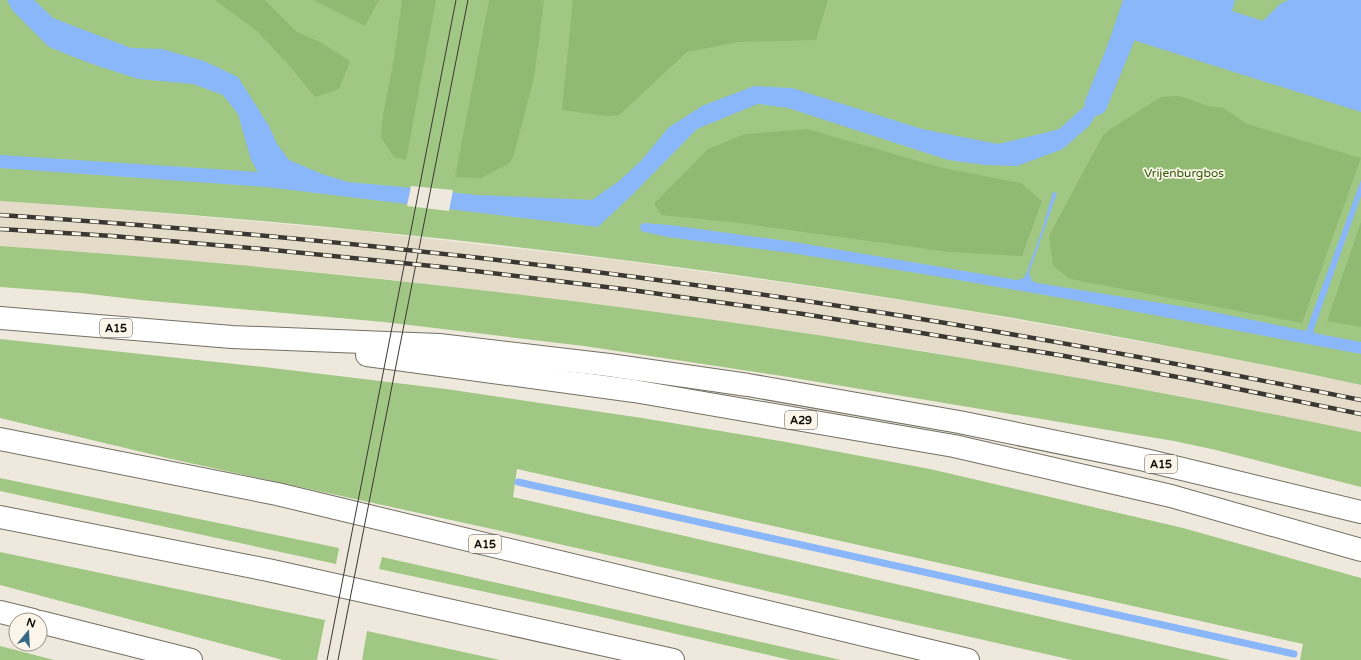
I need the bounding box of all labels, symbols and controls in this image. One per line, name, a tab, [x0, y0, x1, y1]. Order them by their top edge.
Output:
park label: Vrijenburgbos	[1144, 166, 1224, 180]
road number: A15	[100, 319, 132, 337]
road number: A29	[785, 411, 817, 429]
road number: A15	[1145, 455, 1177, 473]
road number: A15	[469, 535, 501, 553]
north arrow	[8, 612, 48, 652]
text: N	[25, 615, 37, 631]

